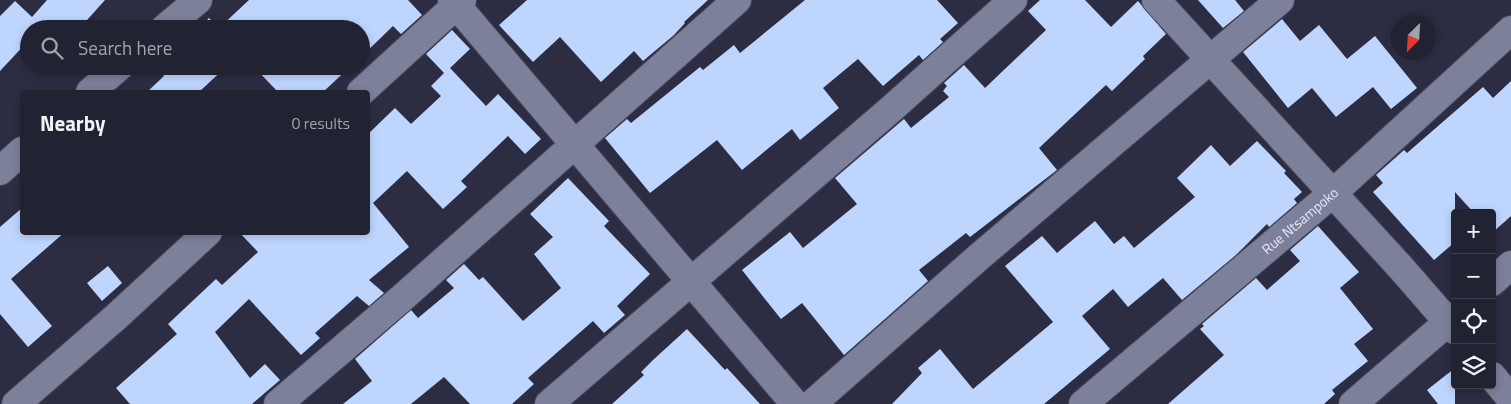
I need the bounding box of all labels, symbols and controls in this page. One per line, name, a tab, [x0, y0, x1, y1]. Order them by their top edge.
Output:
north arrow	[1391, 15, 1436, 60]
search box	[20, 20, 370, 75]
text: Search here	[78, 33, 172, 62]
icon: search	[38, 34, 66, 62]
text: Nearby	[40, 107, 105, 139]
text: 0 results	[291, 111, 350, 135]
street label: Rue Ntsampoko	[1257, 182, 1343, 259]
map controls	[1451, 209, 1496, 389]
button: +	[1451, 209, 1496, 254]
button: −	[1451, 254, 1496, 299]
button: locate	[1451, 299, 1496, 344]
button: layers	[1451, 344, 1496, 389]

